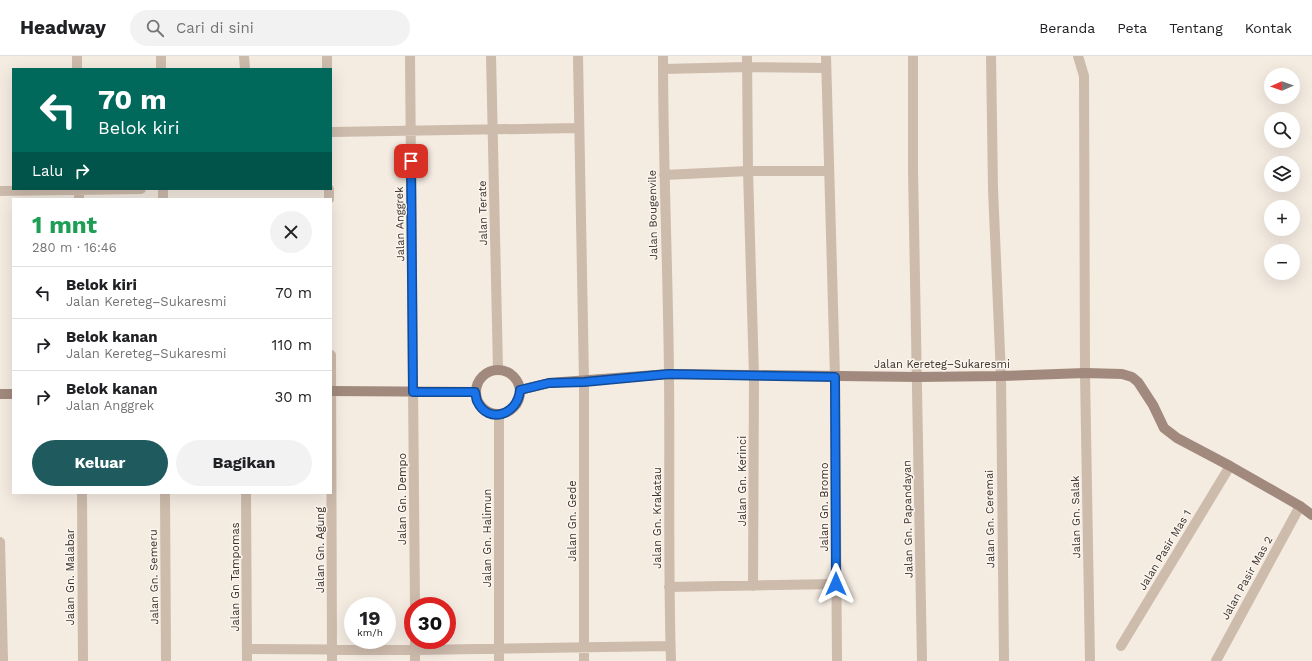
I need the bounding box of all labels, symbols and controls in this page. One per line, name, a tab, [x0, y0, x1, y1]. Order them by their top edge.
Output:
search box	[130, 10, 410, 46]
text: Headway	[20, 16, 106, 39]
icon: search	[144, 17, 166, 39]
text: Cari di sini	[176, 19, 254, 37]
text: Beranda	[1039, 20, 1095, 36]
text: Peta	[1117, 20, 1147, 36]
text: Tentang	[1169, 20, 1223, 36]
text: Kontak	[1245, 20, 1292, 36]
north arrow	[1264, 68, 1300, 104]
map controls	[1264, 68, 1300, 280]
text: 70 m	[98, 83, 167, 116]
icon: left	[32, 84, 84, 136]
button: search	[1264, 112, 1300, 148]
text: Belok kiri	[98, 117, 180, 138]
pin	[394, 144, 428, 178]
icon: arrive	[400, 150, 422, 172]
button: layers	[1264, 156, 1300, 192]
icon: right	[71, 160, 93, 182]
text: Lalu	[32, 162, 63, 180]
street label: Jalan Bougenvile	[646, 170, 660, 260]
street label: Jalan Terate	[476, 180, 490, 246]
street label: Jalan Anggrek	[393, 187, 407, 261]
button: +	[1264, 200, 1300, 236]
text: 1 mnt	[32, 211, 97, 239]
button: close	[270, 211, 312, 253]
text: 280 m · 16:46	[32, 240, 117, 255]
button: −	[1264, 244, 1300, 280]
text: Belok kiri	[66, 276, 137, 294]
icon: left	[32, 282, 54, 304]
text: 70 m	[275, 284, 312, 302]
text: Jalan Kereteg–Sukaresmi	[66, 294, 227, 309]
text: Belok kanan	[66, 328, 157, 346]
icon: right	[32, 334, 54, 356]
text: 110 m	[272, 336, 312, 354]
text: Jalan Kereteg–Sukaresmi	[66, 346, 227, 361]
street label: Jalan Kereteg–Sukaresmi	[874, 358, 1010, 371]
text: Belok kanan	[66, 380, 157, 398]
icon: right	[32, 386, 54, 408]
text: 30 m	[275, 388, 312, 406]
text: Jalan Anggrek	[66, 398, 154, 413]
street label: Jalan Gn. Kerinci	[736, 436, 749, 526]
button: Keluar	[32, 440, 168, 486]
button: Bagikan	[176, 440, 312, 486]
street label: Jalan Gn. Dempo	[396, 453, 409, 545]
street label: Jalan Gn. Papandayan	[900, 460, 916, 578]
street label: Jalan Gn. Bromo	[818, 462, 831, 552]
street label: Jalan Gn. Krakatau	[651, 467, 664, 569]
street label: Jalan Gn. Ceremai	[983, 470, 997, 568]
street label: Jalan Gn. Salak	[1069, 475, 1083, 559]
street label: Jalan Gn. Gede	[566, 480, 579, 562]
street label: Jalan Gn. Halimun	[481, 489, 494, 587]
street label: Jalan Gn. Agung	[314, 507, 327, 593]
street label: Jalan Pasir Mas 1	[1136, 508, 1194, 592]
street label: Jalan Gn Tampomas	[229, 522, 242, 631]
street label: Jalan Gn. Malabar	[64, 528, 77, 625]
street label: Jalan Gn. Semeru	[147, 529, 161, 625]
street label: Jalan Pasir Mas 2	[1219, 534, 1275, 622]
position arrow	[815, 563, 857, 605]
speed limit sign: 30	[404, 597, 456, 649]
text: 19	[360, 606, 380, 630]
text: km/h	[357, 627, 383, 638]

